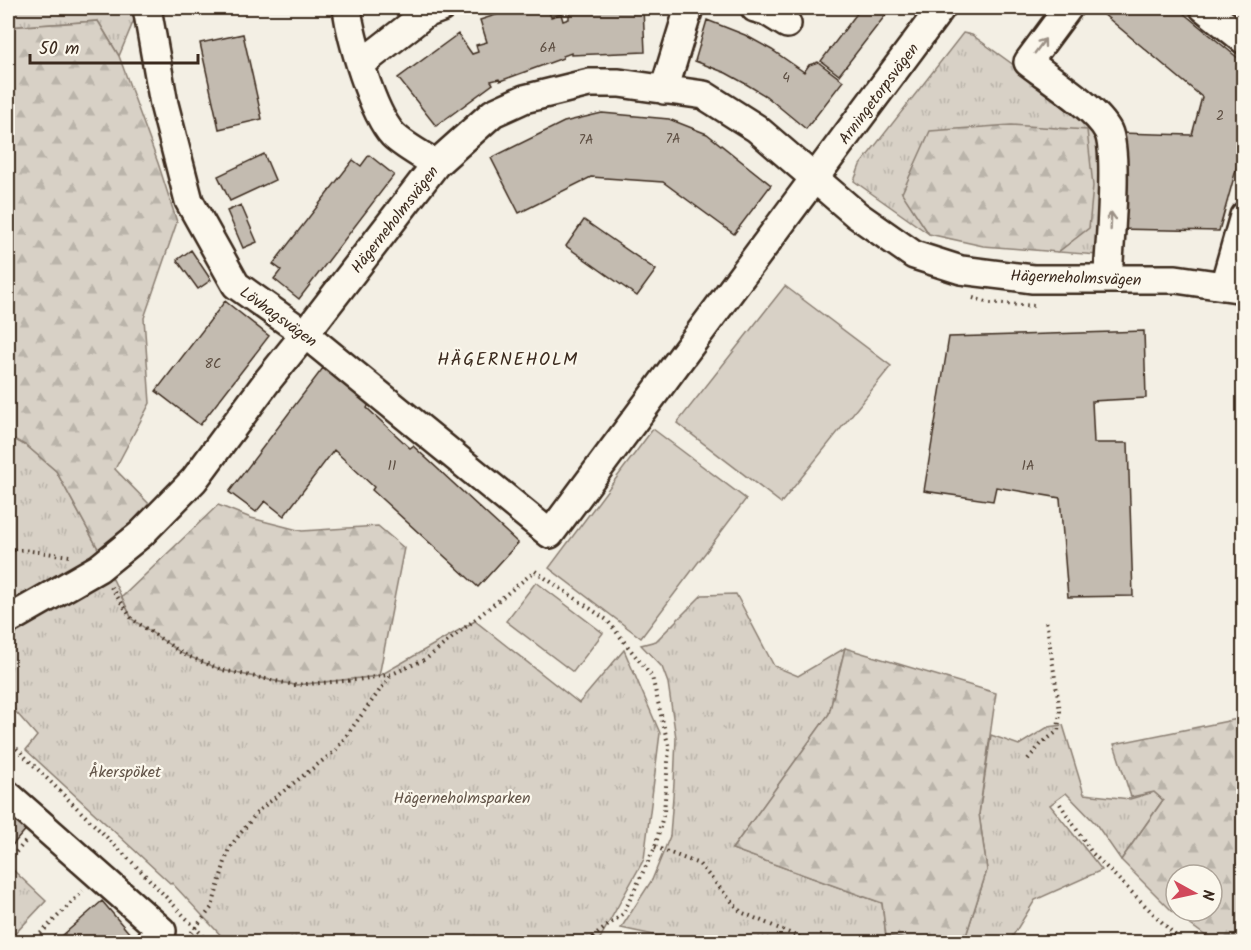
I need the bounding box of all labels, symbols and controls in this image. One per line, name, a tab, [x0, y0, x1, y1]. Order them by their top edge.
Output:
scale bar	[30, 27, 198, 65]
text: 50 m	[39, 35, 79, 64]
house number: 6A	[540, 37, 556, 59]
street label: Arningetorpsvägen	[833, 38, 926, 150]
one-way arrow	[1033, 38, 1046, 54]
house number: 4	[782, 67, 790, 89]
house number: 2	[1216, 105, 1224, 127]
house number: 7A	[666, 128, 680, 150]
house number: 7A	[579, 129, 593, 151]
street label: Hägerneholmsvägen	[345, 161, 445, 279]
one-way arrow	[1105, 211, 1116, 231]
street label: Hägerneholmsvägen	[1010, 264, 1142, 293]
street label: Lövhagsvägen	[234, 280, 322, 354]
district label: HÄGERNEHOLM	[437, 346, 579, 375]
house number: 8C	[205, 353, 221, 375]
house number: 11	[388, 455, 396, 477]
house number: 1A	[1022, 455, 1034, 477]
park label: Åkerspöket	[89, 760, 162, 785]
park label: Hägerneholmsparken	[393, 786, 531, 811]
north arrow	[1164, 863, 1224, 923]
text: N	[1194, 888, 1220, 902]

